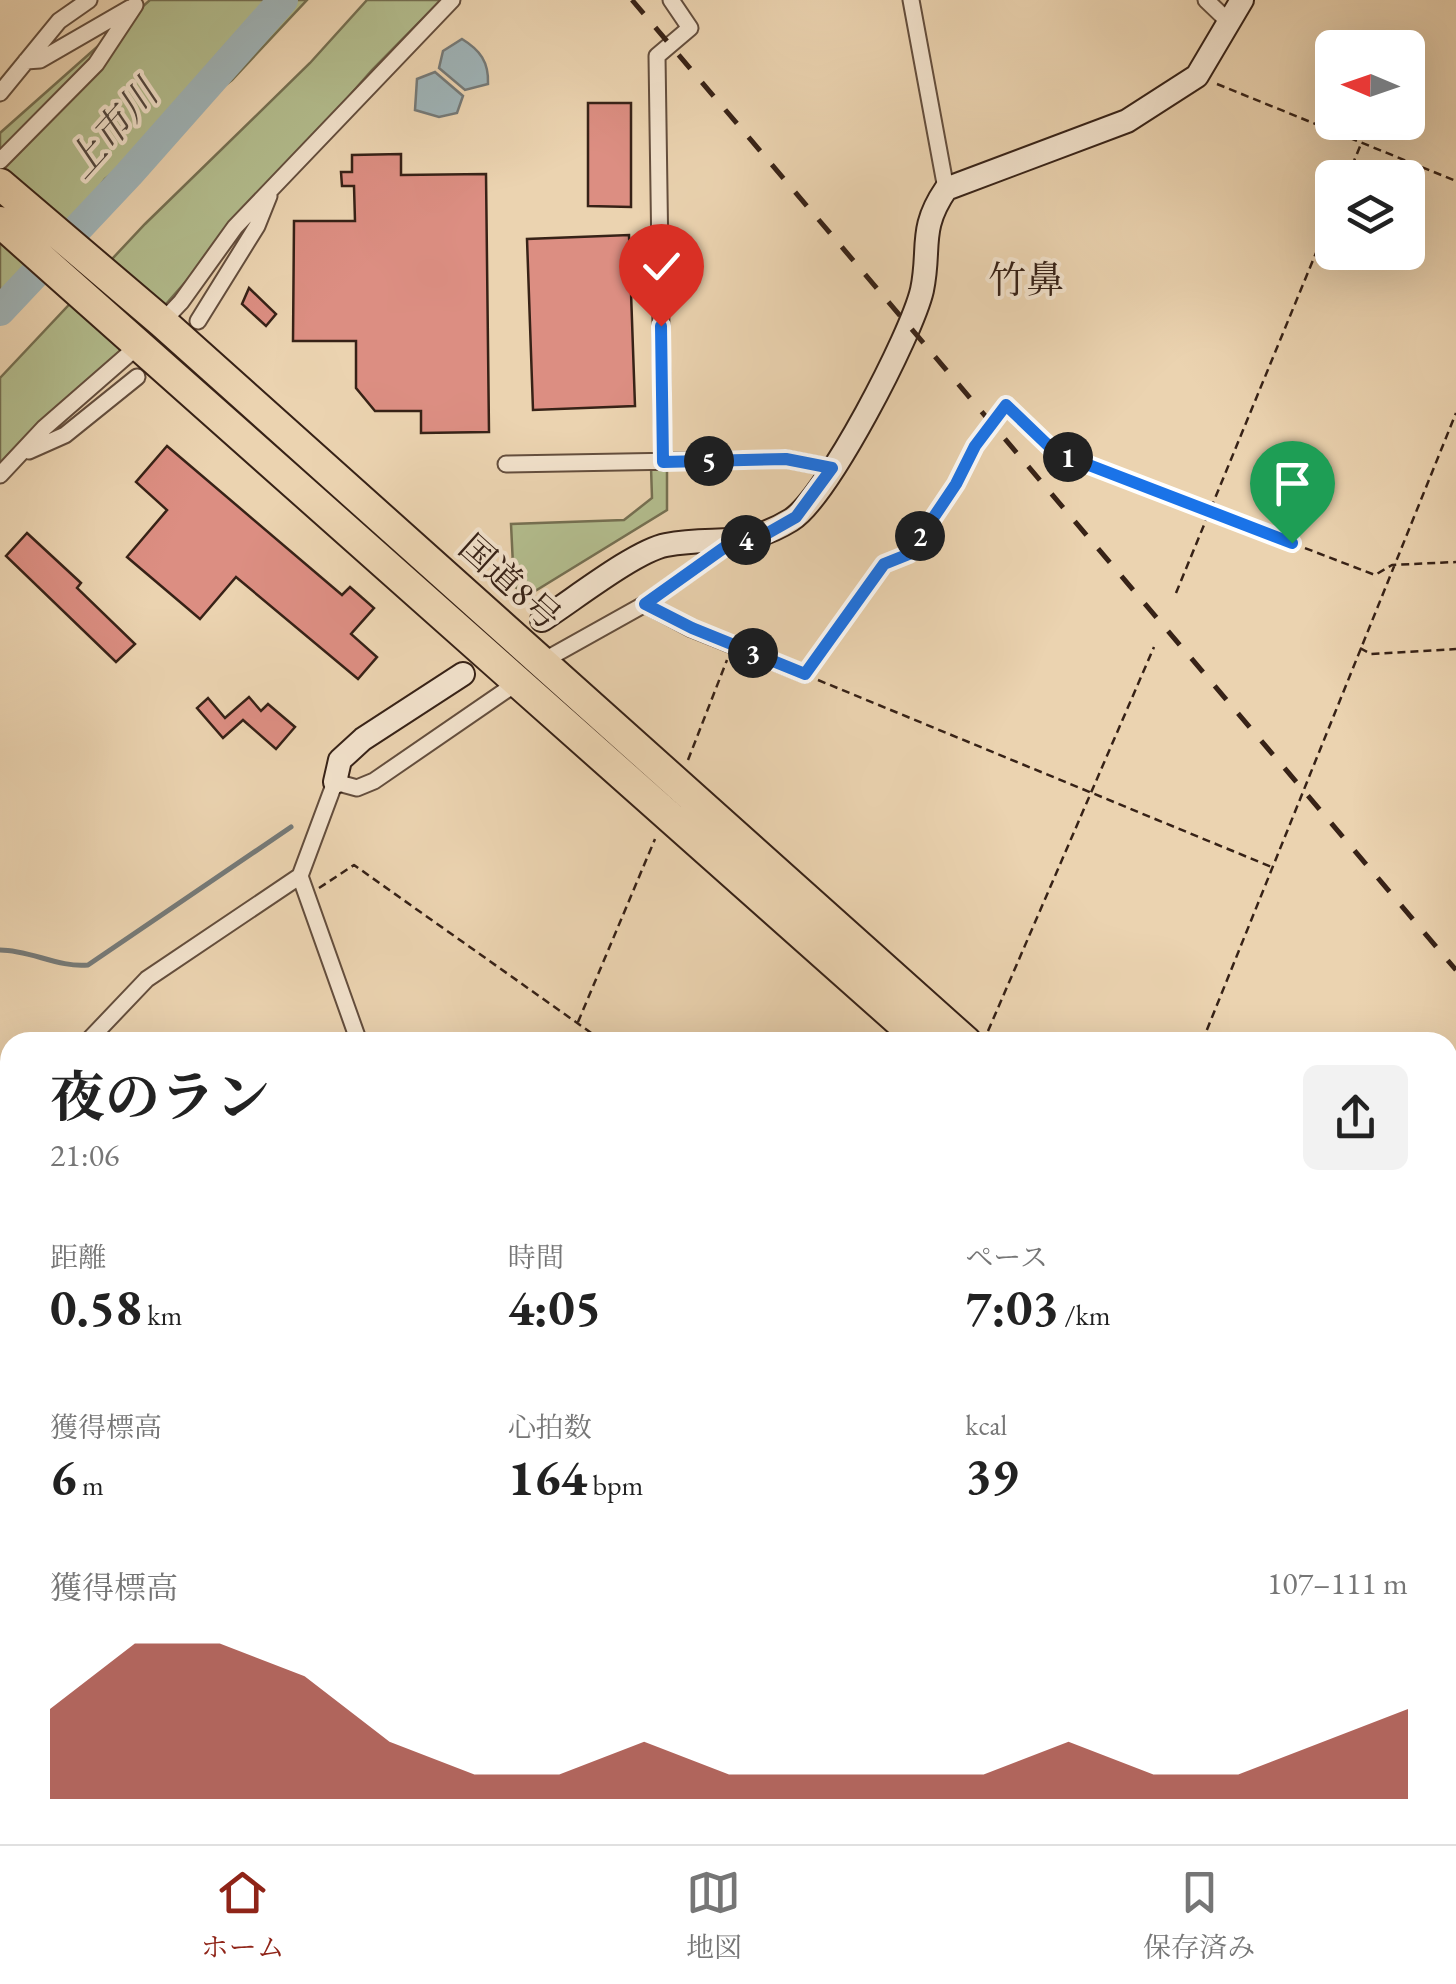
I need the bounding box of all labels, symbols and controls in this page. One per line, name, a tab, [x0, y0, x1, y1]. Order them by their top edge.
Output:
north arrow	[1315, 30, 1425, 140]
map controls	[1315, 30, 1425, 270]
water label: 上市川	[55, 67, 171, 187]
button: layers	[1315, 160, 1425, 270]
pin	[619, 224, 704, 327]
icon: check	[634, 239, 689, 294]
district label: 竹鼻	[988, 255, 1064, 304]
pin: 1	[1043, 432, 1093, 482]
pin: 5	[684, 436, 734, 486]
text: 1	[1061, 439, 1075, 475]
pin	[1250, 441, 1335, 544]
text: 5	[702, 443, 716, 479]
icon: arrive	[1265, 456, 1320, 511]
pin: 2	[895, 511, 945, 561]
pin: 4	[721, 515, 771, 565]
text: 2	[913, 518, 927, 554]
text: 4	[739, 522, 753, 558]
street label: 国道8号	[450, 524, 571, 639]
pin: 3	[728, 628, 778, 678]
text: 3	[746, 635, 760, 671]
text: 夜のラン	[50, 1061, 270, 1132]
button: share	[1303, 1065, 1408, 1170]
text: 21:06	[50, 1134, 119, 1176]
text: 距離	[50, 1239, 106, 1275]
text: 時間	[508, 1239, 564, 1275]
text: ペース	[965, 1239, 1048, 1275]
text: 0.58	[50, 1275, 142, 1340]
text: 4:05	[508, 1275, 601, 1340]
text: 7:03	[965, 1275, 1059, 1340]
text: km	[142, 1297, 182, 1333]
text: /km	[1059, 1297, 1110, 1333]
text: kcal	[965, 1407, 1007, 1443]
text: 獲得標高	[50, 1409, 162, 1445]
text: 心拍数	[508, 1409, 592, 1445]
text: 39	[965, 1443, 1018, 1508]
text: 6	[50, 1445, 76, 1510]
text: 164	[508, 1445, 587, 1510]
text: m	[76, 1467, 104, 1503]
text: bpm	[587, 1467, 643, 1503]
text: 107–111 m	[1267, 1562, 1408, 1604]
text: 獲得標高	[50, 1567, 178, 1609]
tab: ホーム	[201, 1865, 285, 1965]
tab: 地図	[686, 1865, 742, 1965]
tab: 保存済み	[1143, 1865, 1255, 1965]

